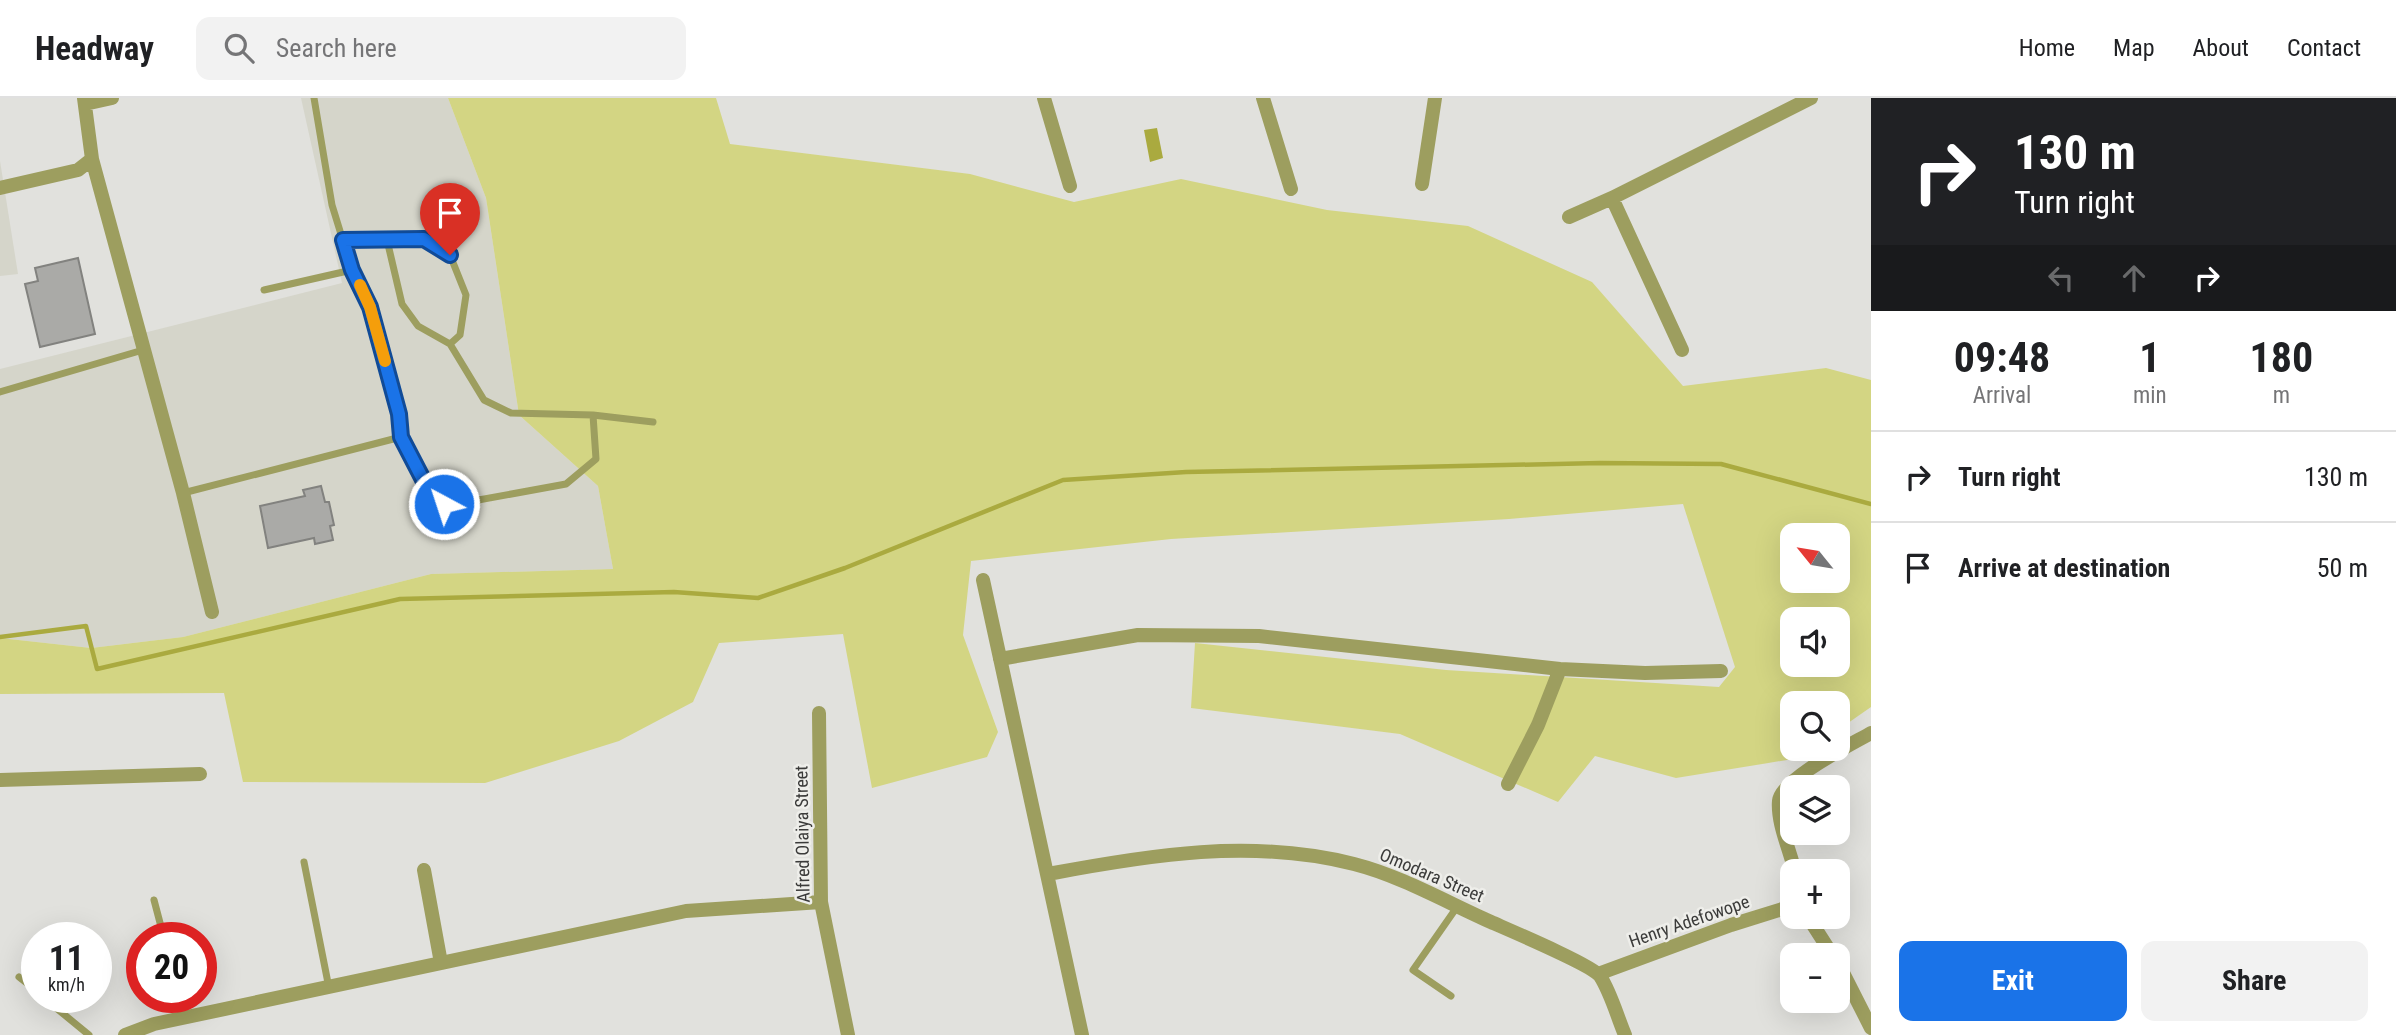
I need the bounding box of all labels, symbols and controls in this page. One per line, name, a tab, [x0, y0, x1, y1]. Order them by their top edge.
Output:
search box	[196, 17, 686, 80]
text: Headway	[35, 29, 154, 68]
icon: search	[220, 29, 258, 67]
text: Search here	[276, 33, 397, 63]
text: Home	[2019, 34, 2075, 62]
text: Map	[2113, 34, 2155, 62]
text: About	[2193, 34, 2249, 62]
text: Contact	[2287, 34, 2361, 62]
text: 130 m	[2014, 124, 2136, 181]
icon: right	[1899, 126, 1990, 217]
pin	[420, 183, 480, 255]
text: Turn right	[2014, 183, 2135, 221]
icon: arrive	[431, 194, 469, 232]
icon: left	[2042, 259, 2080, 297]
icon: ahead	[2115, 259, 2153, 297]
icon: right	[2188, 259, 2226, 297]
text: 09:48	[1954, 333, 2050, 382]
text: 1	[2139, 333, 2160, 382]
text: 180	[2249, 333, 2313, 382]
text: Arrival	[1973, 382, 2031, 409]
text: min	[2133, 382, 2167, 409]
text: m	[2273, 382, 2290, 409]
icon: right	[1899, 458, 1937, 496]
text: Turn right	[1958, 462, 2060, 492]
text: 130 m	[2304, 462, 2368, 492]
position arrow	[407, 467, 481, 541]
north arrow	[1780, 523, 1850, 593]
map controls	[1780, 523, 1850, 1013]
icon: arrive	[1899, 549, 1937, 587]
text: Arrive at destination	[1958, 553, 2170, 583]
text: 50 m	[2317, 553, 2368, 583]
button: sound	[1780, 607, 1850, 677]
button: search	[1780, 691, 1850, 761]
street label: Alfred Olaiya Street	[790, 765, 814, 903]
button: layers	[1780, 775, 1850, 845]
street label: Omodara Street	[1377, 844, 1487, 906]
button: +	[1780, 859, 1850, 929]
street label: Henry Adefowope	[1626, 891, 1752, 951]
speed limit sign: 20	[126, 922, 217, 1013]
text: 11	[49, 938, 84, 979]
button: Exit	[1899, 941, 2127, 1021]
button: Share	[2141, 941, 2368, 1021]
button: −	[1780, 943, 1850, 1013]
text: km/h	[48, 974, 85, 995]

